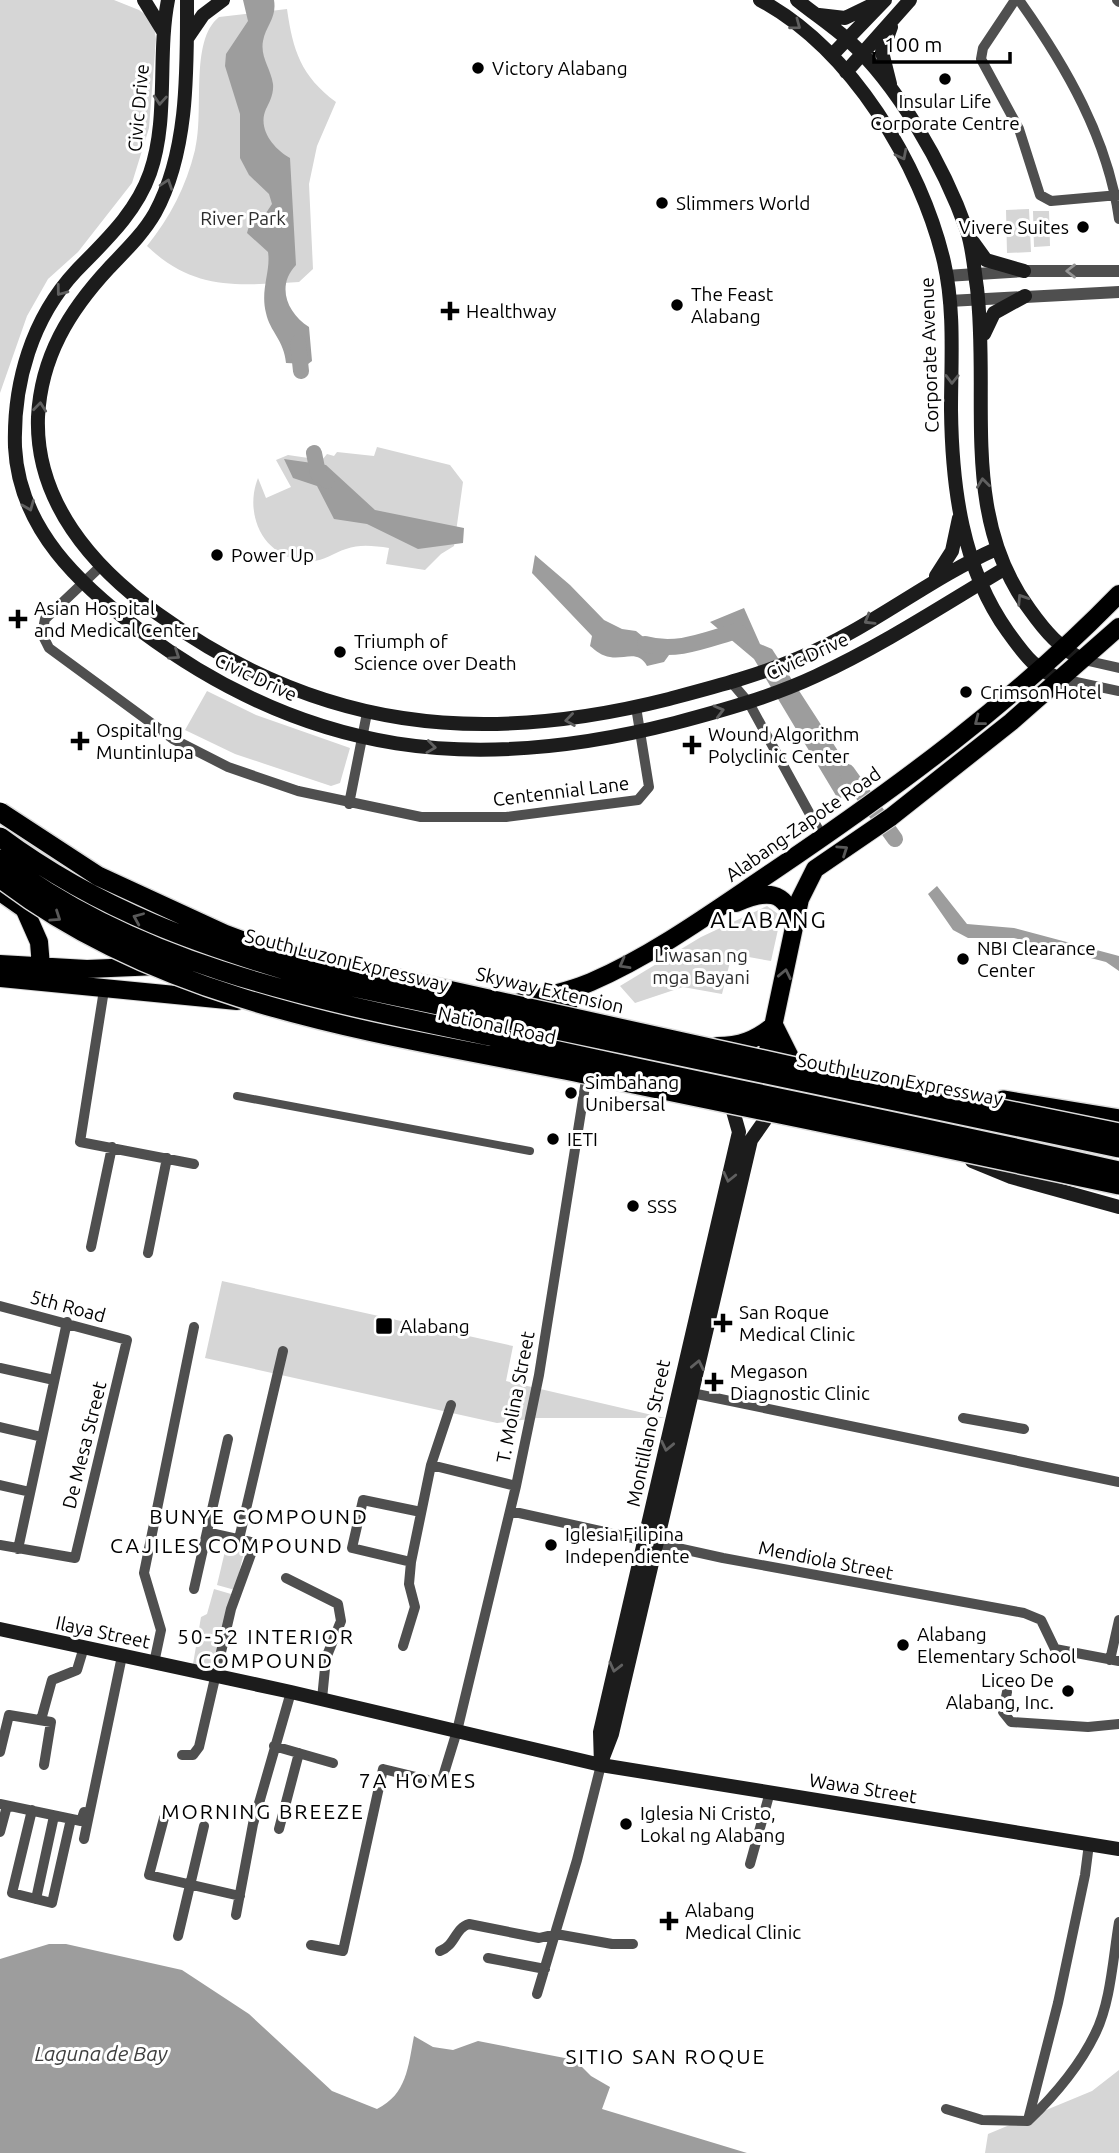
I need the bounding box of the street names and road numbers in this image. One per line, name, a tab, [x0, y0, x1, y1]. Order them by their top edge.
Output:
street label: Civic Drive	[123, 63, 153, 153]
street label: Corporate Avenue	[915, 277, 943, 433]
street label: Civic Drive	[762, 627, 852, 685]
street label: Civic Drive	[211, 648, 301, 706]
street label: Alabang-Zapote Road	[721, 762, 885, 886]
street label: Centennial Lane	[492, 772, 630, 810]
street label: South Luzon Expressway	[243, 924, 451, 996]
street label: Skyway Extension	[474, 962, 626, 1018]
street label: National Road	[436, 1002, 558, 1048]
street label: South Luzon Expressway	[795, 1048, 1005, 1110]
street label: 5th Road	[28, 1285, 108, 1327]
street label: T. Molina Street	[491, 1329, 539, 1465]
street label: Montillano Street	[622, 1357, 674, 1508]
street label: De Mesa Street	[58, 1378, 111, 1511]
street label: Mendiola Street	[757, 1536, 896, 1584]
street label: Ilaya Street	[54, 1611, 153, 1653]
street label: Wawa Street	[808, 1769, 919, 1807]

